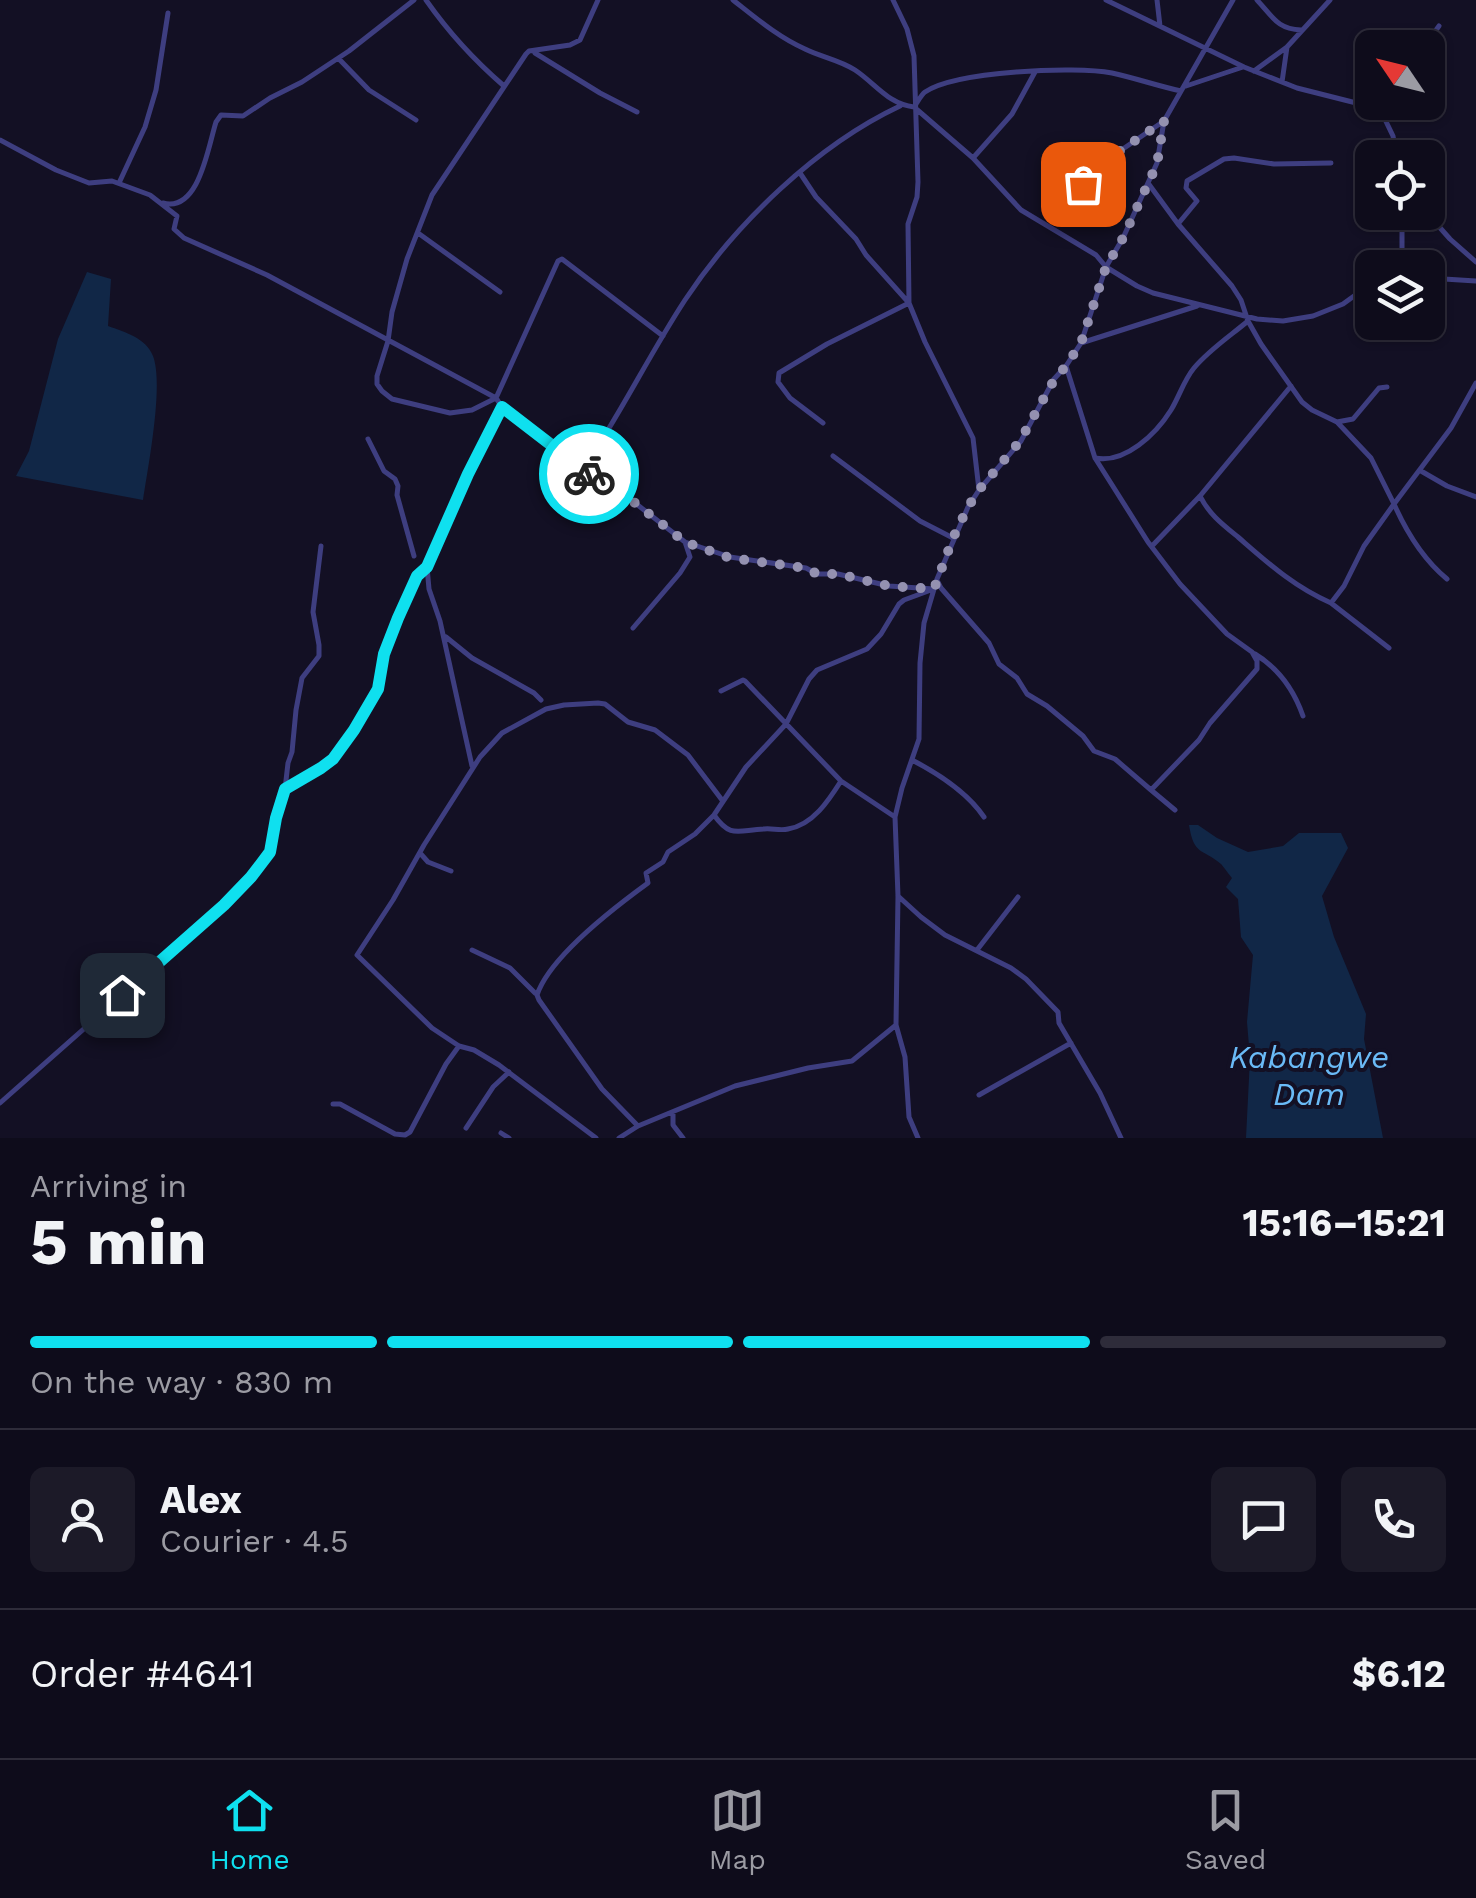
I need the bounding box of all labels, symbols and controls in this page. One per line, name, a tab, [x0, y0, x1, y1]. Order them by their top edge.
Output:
north arrow	[1355, 30, 1445, 120]
map controls	[1355, 30, 1445, 340]
button: locate	[1355, 140, 1445, 230]
pin	[1041, 142, 1126, 227]
icon: bag	[1056, 157, 1111, 212]
button: layers	[1355, 250, 1445, 340]
courier	[539, 424, 639, 524]
icon: bike	[562, 447, 617, 502]
pin	[80, 953, 165, 1038]
icon: home	[95, 968, 150, 1023]
water label: Kabangwe Dam	[1229, 1038, 1389, 1113]
text: Arriving in	[30, 1167, 187, 1205]
text: 15:16–15:21	[1242, 1201, 1446, 1245]
text: 5 min	[30, 1204, 207, 1280]
text: On the way · 830 m	[30, 1363, 333, 1401]
button: person	[30, 1467, 135, 1572]
button: chat	[1211, 1467, 1316, 1572]
button: phone	[1341, 1467, 1446, 1572]
text: Alex	[160, 1478, 242, 1522]
text: Courier · 4.5	[160, 1522, 349, 1560]
text: Order #4641	[30, 1652, 255, 1696]
text: $6.12	[1352, 1652, 1446, 1696]
tab: Home	[210, 1783, 290, 1876]
tab: Map	[709, 1783, 766, 1876]
tab: Saved	[1185, 1783, 1266, 1876]

